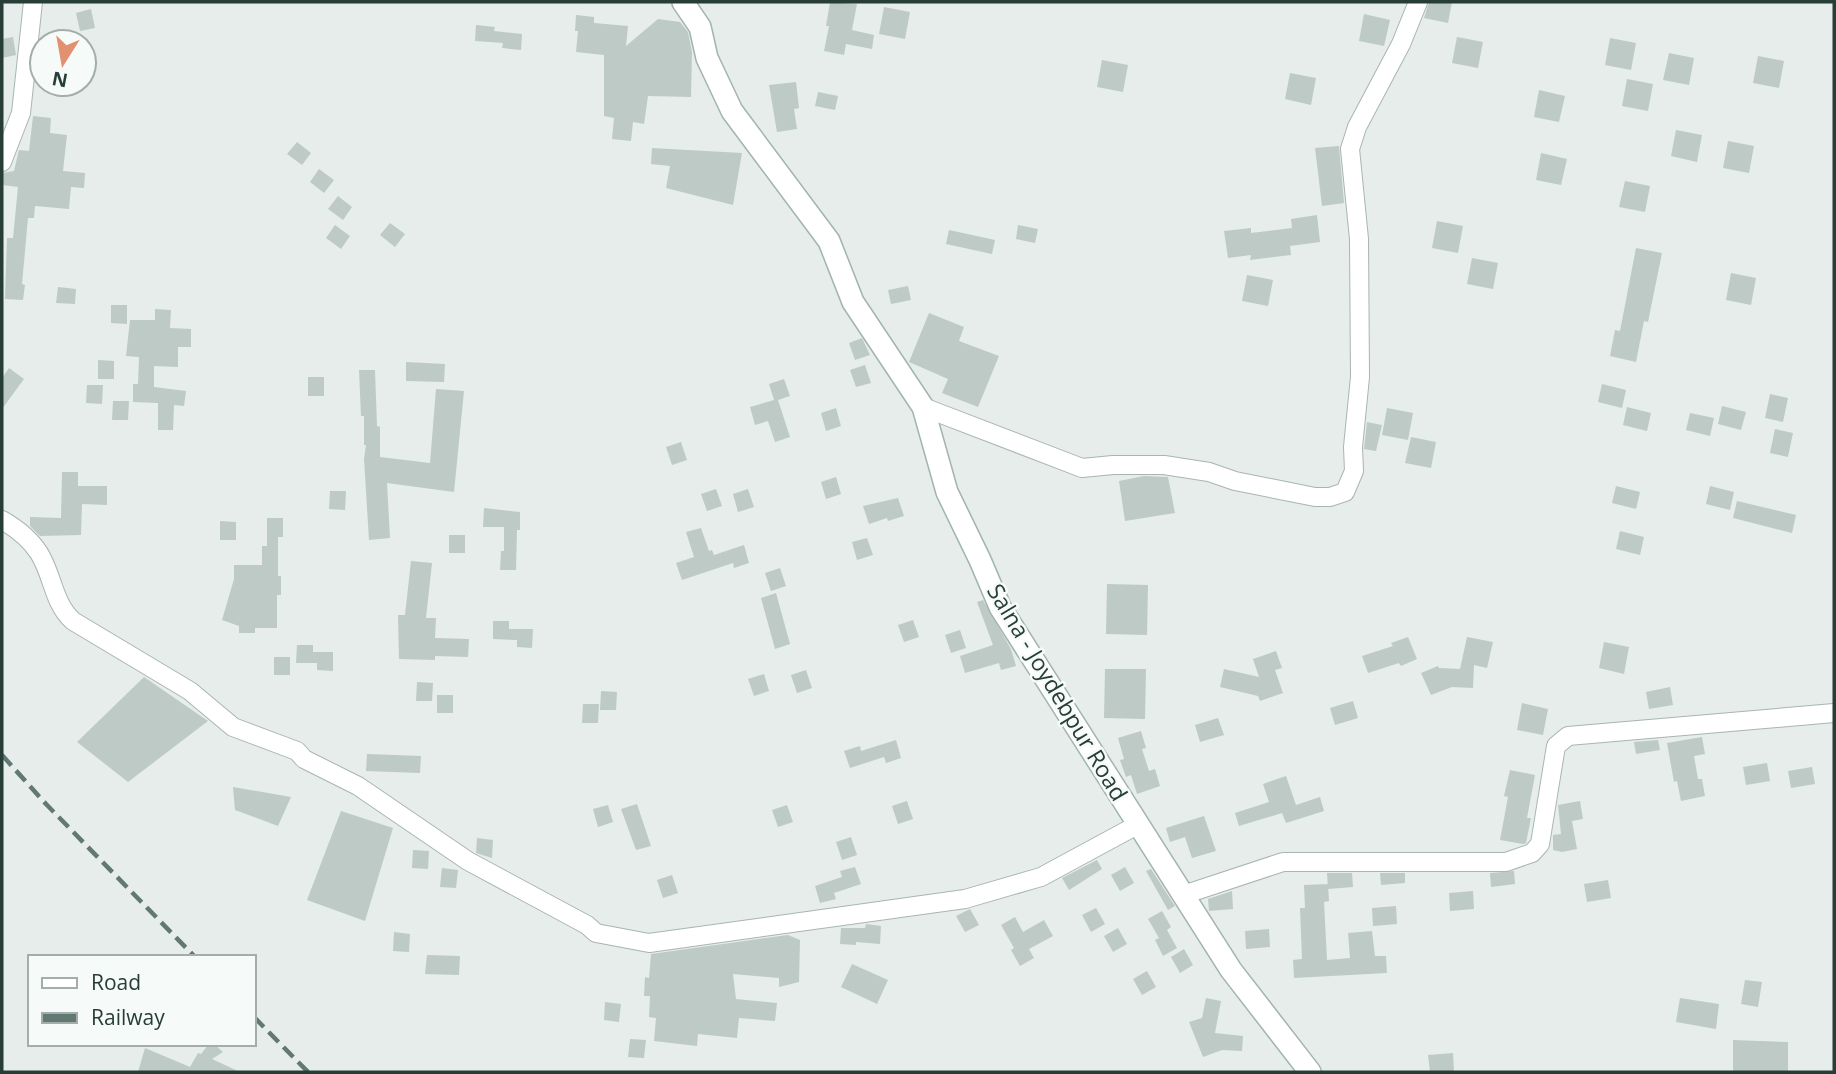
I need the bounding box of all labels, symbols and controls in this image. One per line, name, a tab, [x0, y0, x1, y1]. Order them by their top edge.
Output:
north arrow	[28, 28, 98, 98]
text: N	[50, 65, 70, 94]
street label: Salna - Joydebpur Road	[980, 577, 1136, 807]
legend	[28, 955, 256, 1046]
text: Road	[91, 968, 141, 996]
text: Railway	[91, 1003, 165, 1031]

